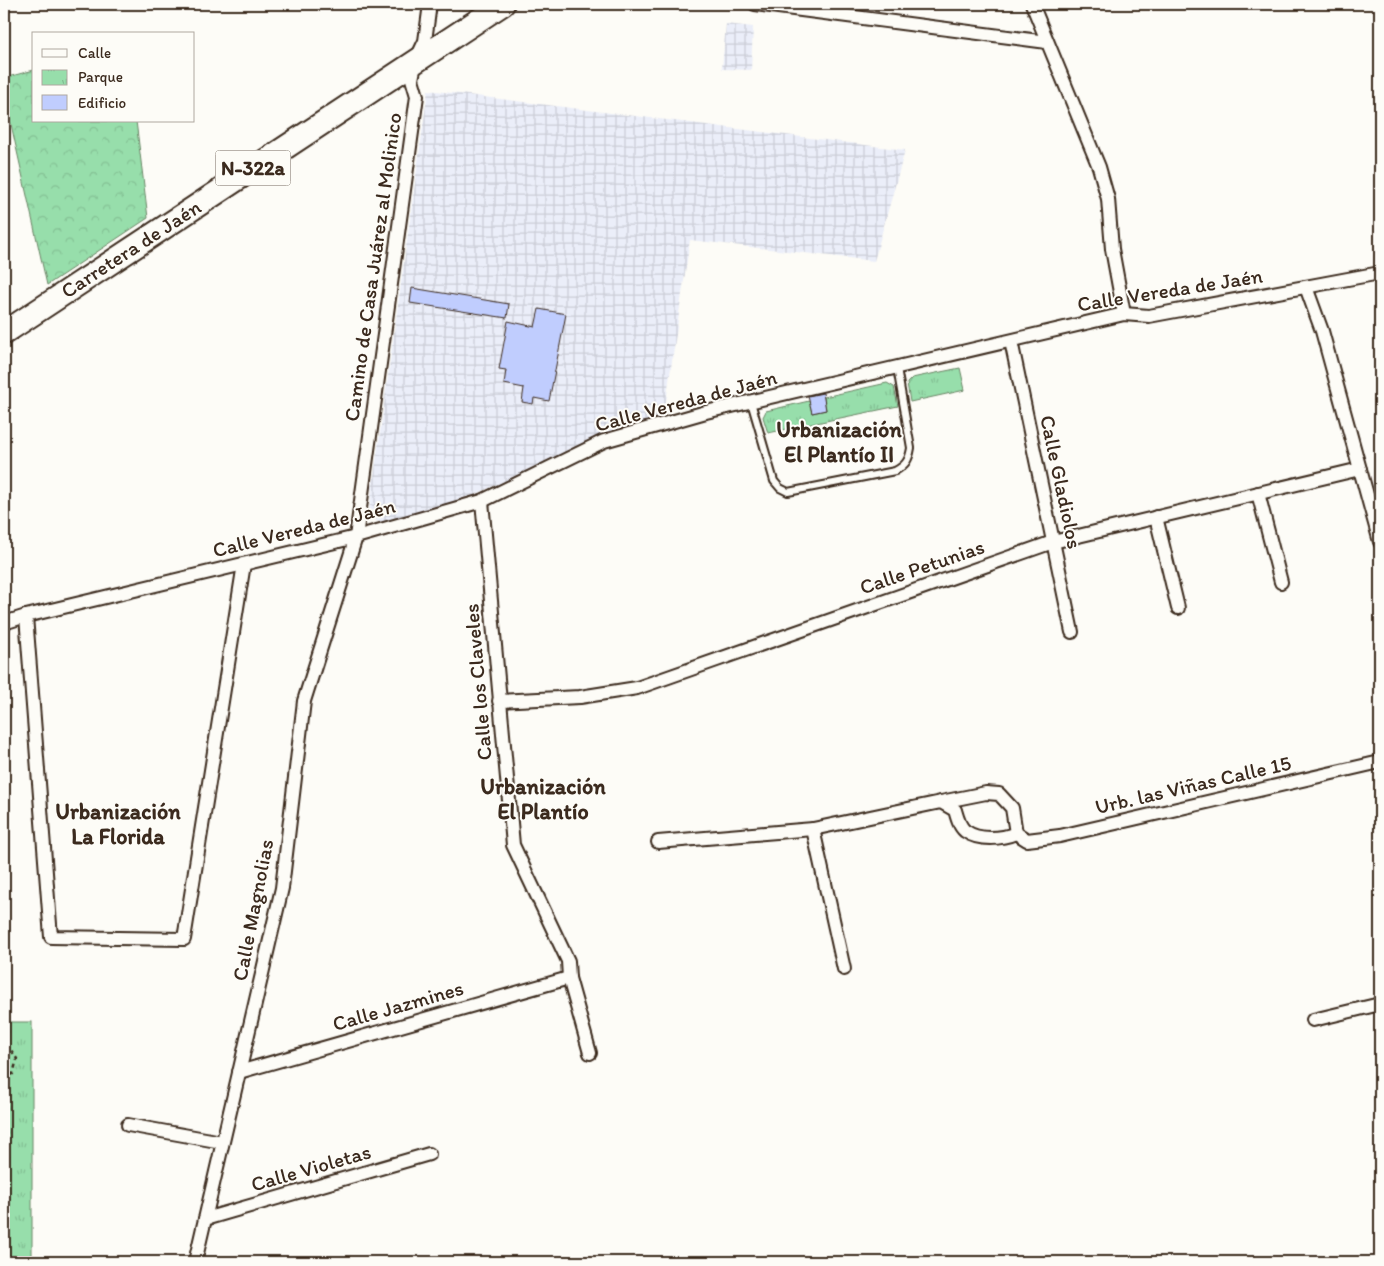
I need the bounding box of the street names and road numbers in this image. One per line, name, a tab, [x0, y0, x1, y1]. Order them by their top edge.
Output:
street label: Camino de Casa Juárez al Molinico	[338, 111, 407, 423]
road number: N-322a	[216, 150, 290, 186]
street label: Carretera de Jaén	[56, 194, 205, 303]
street label: Calle Vereda de Jaén	[1075, 262, 1264, 317]
street label: Calle Vereda de Jaén	[592, 364, 780, 437]
street label: Calle Gladiolos	[1035, 413, 1088, 551]
street label: Calle Vereda de Jaén	[210, 493, 398, 562]
street label: Calle Petunias	[856, 534, 987, 600]
street label: Calle los Claveles	[458, 603, 497, 761]
street label: Urb. las Viñas Calle 15	[1092, 750, 1293, 819]
street label: Calle Magnolias	[227, 837, 279, 983]
street label: Calle Jazmines	[330, 975, 466, 1036]
street label: Calle Violetas	[248, 1138, 374, 1197]

